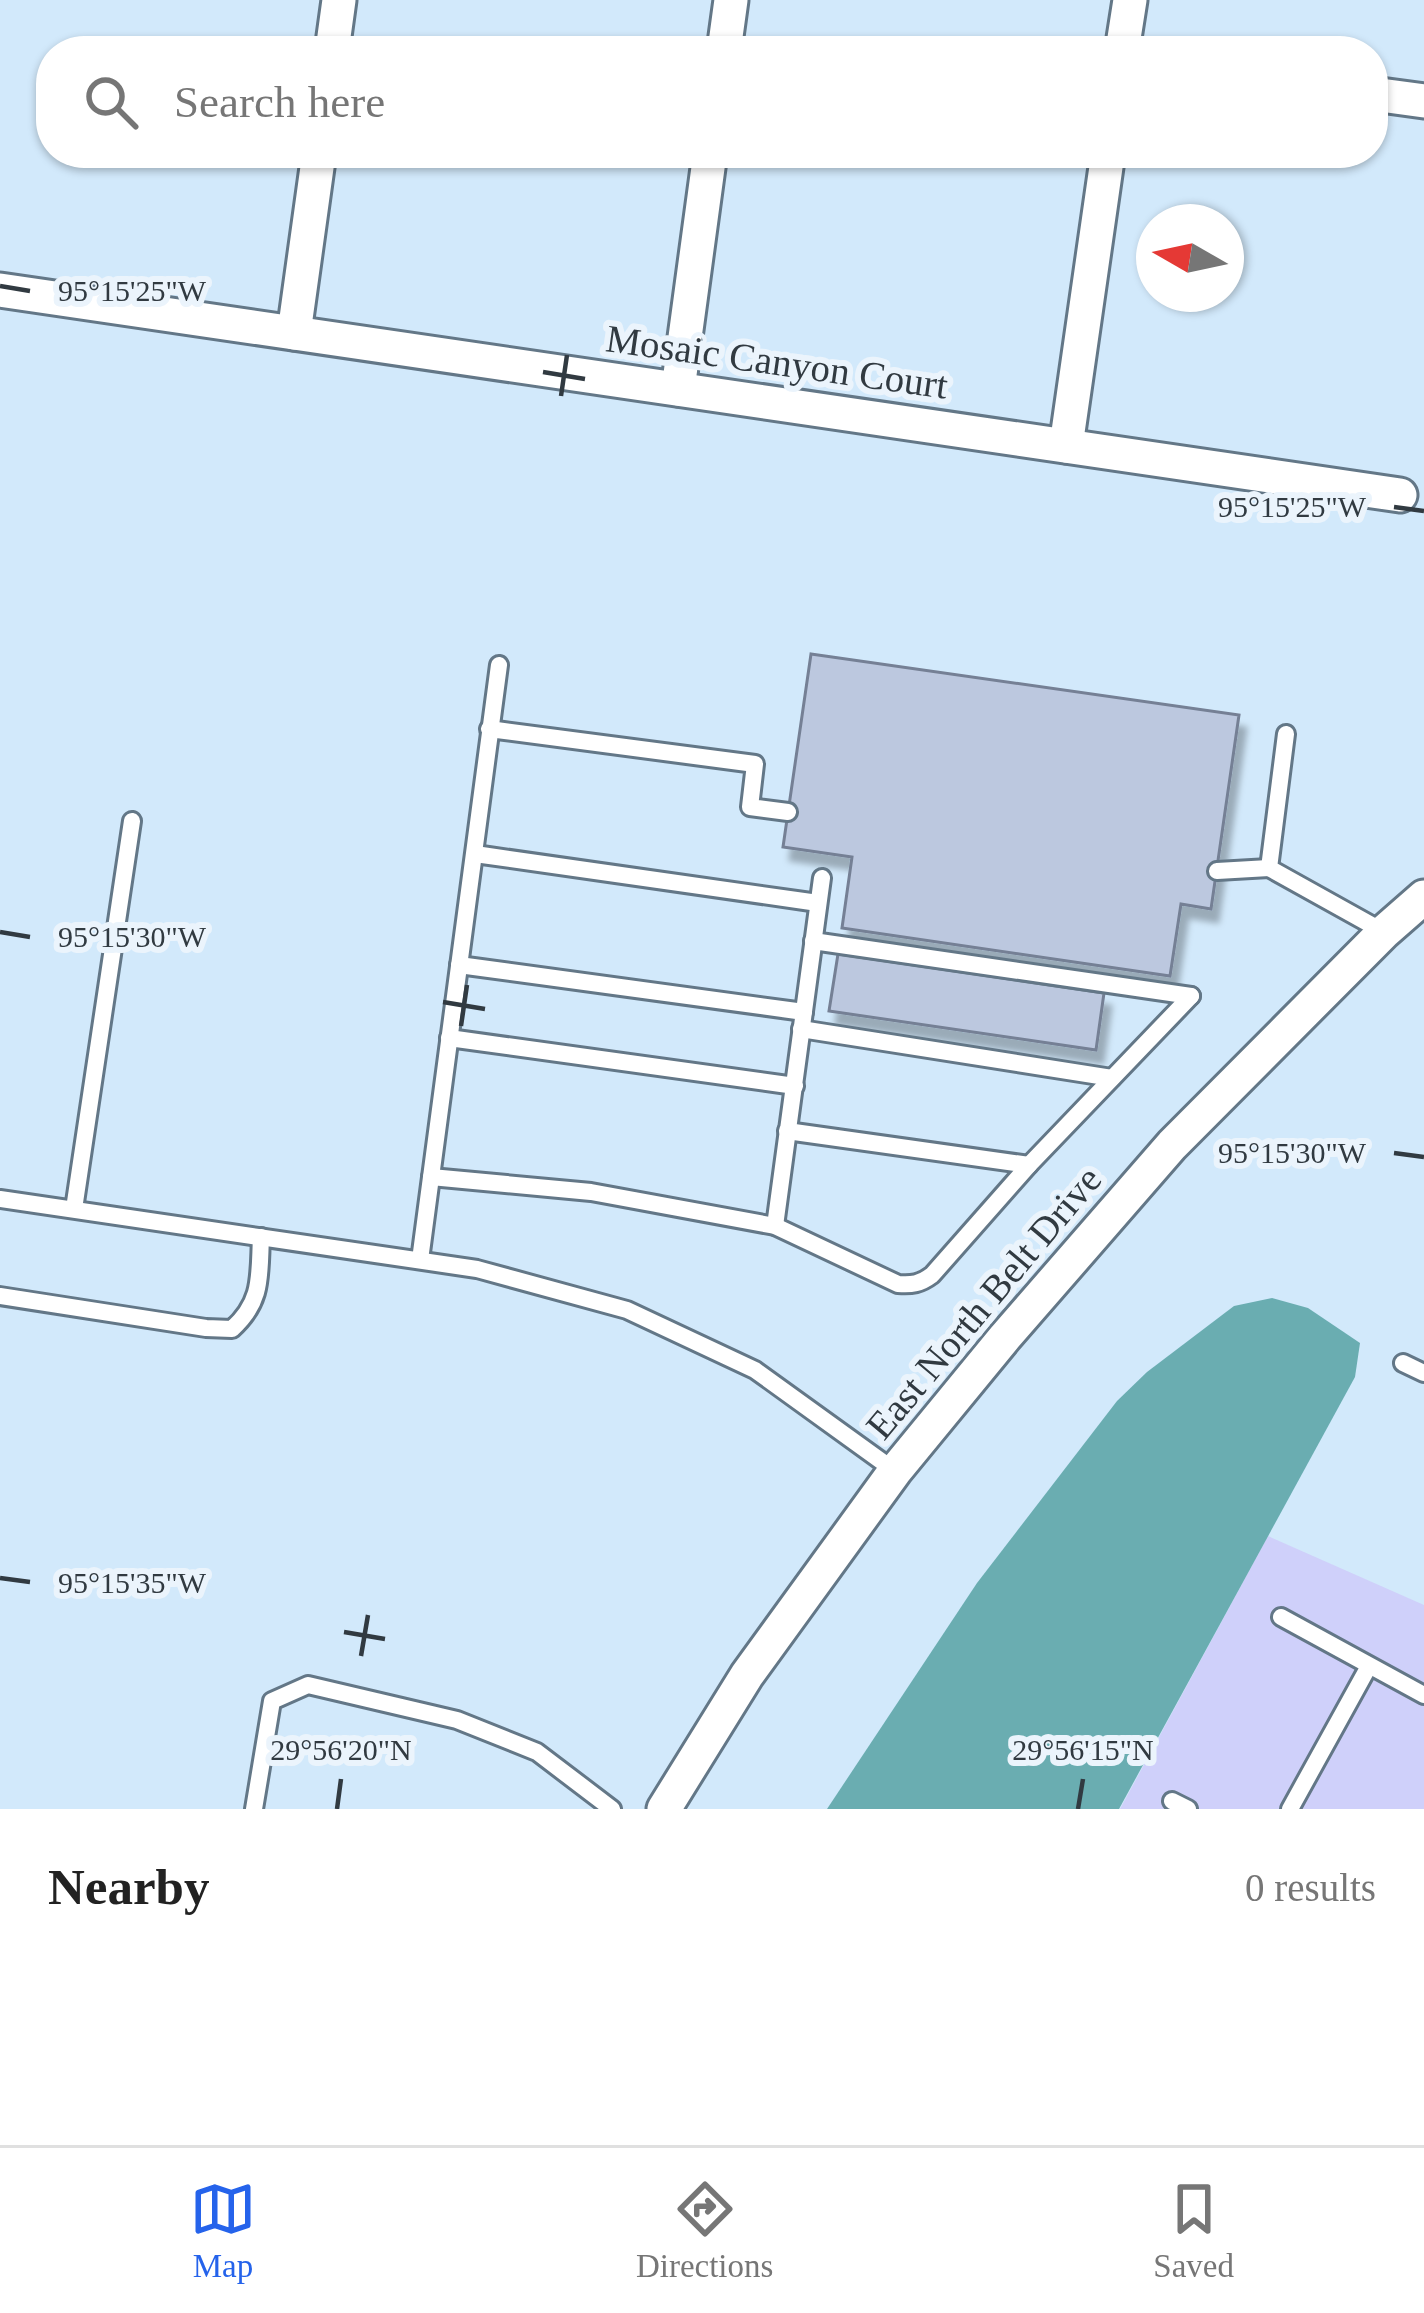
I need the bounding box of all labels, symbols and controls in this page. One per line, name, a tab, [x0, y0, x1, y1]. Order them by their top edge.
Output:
search box	[36, 36, 1388, 168]
icon: search	[78, 69, 144, 135]
text: Search here	[174, 77, 385, 127]
north arrow	[1136, 204, 1244, 312]
text: 95°15'25"W	[58, 274, 207, 307]
street label: Mosaic Canyon Court	[603, 316, 951, 408]
text: 95°15'25"W	[1218, 490, 1367, 523]
text: 95°15'30"W	[58, 920, 207, 953]
text: 95°15'30"W	[1218, 1136, 1367, 1169]
street label: East North Belt Drive	[857, 1158, 1110, 1447]
text: 95°15'35"W	[58, 1566, 207, 1599]
text: 29°56'20"N	[270, 1733, 412, 1766]
text: 29°56'15"N	[1012, 1733, 1154, 1766]
text: Nearby	[48, 1859, 209, 1915]
text: 0 results	[1245, 1866, 1376, 1909]
tab: Map	[190, 2176, 256, 2285]
tab: Directions	[636, 2176, 773, 2285]
tab: Saved	[1153, 2176, 1234, 2285]

